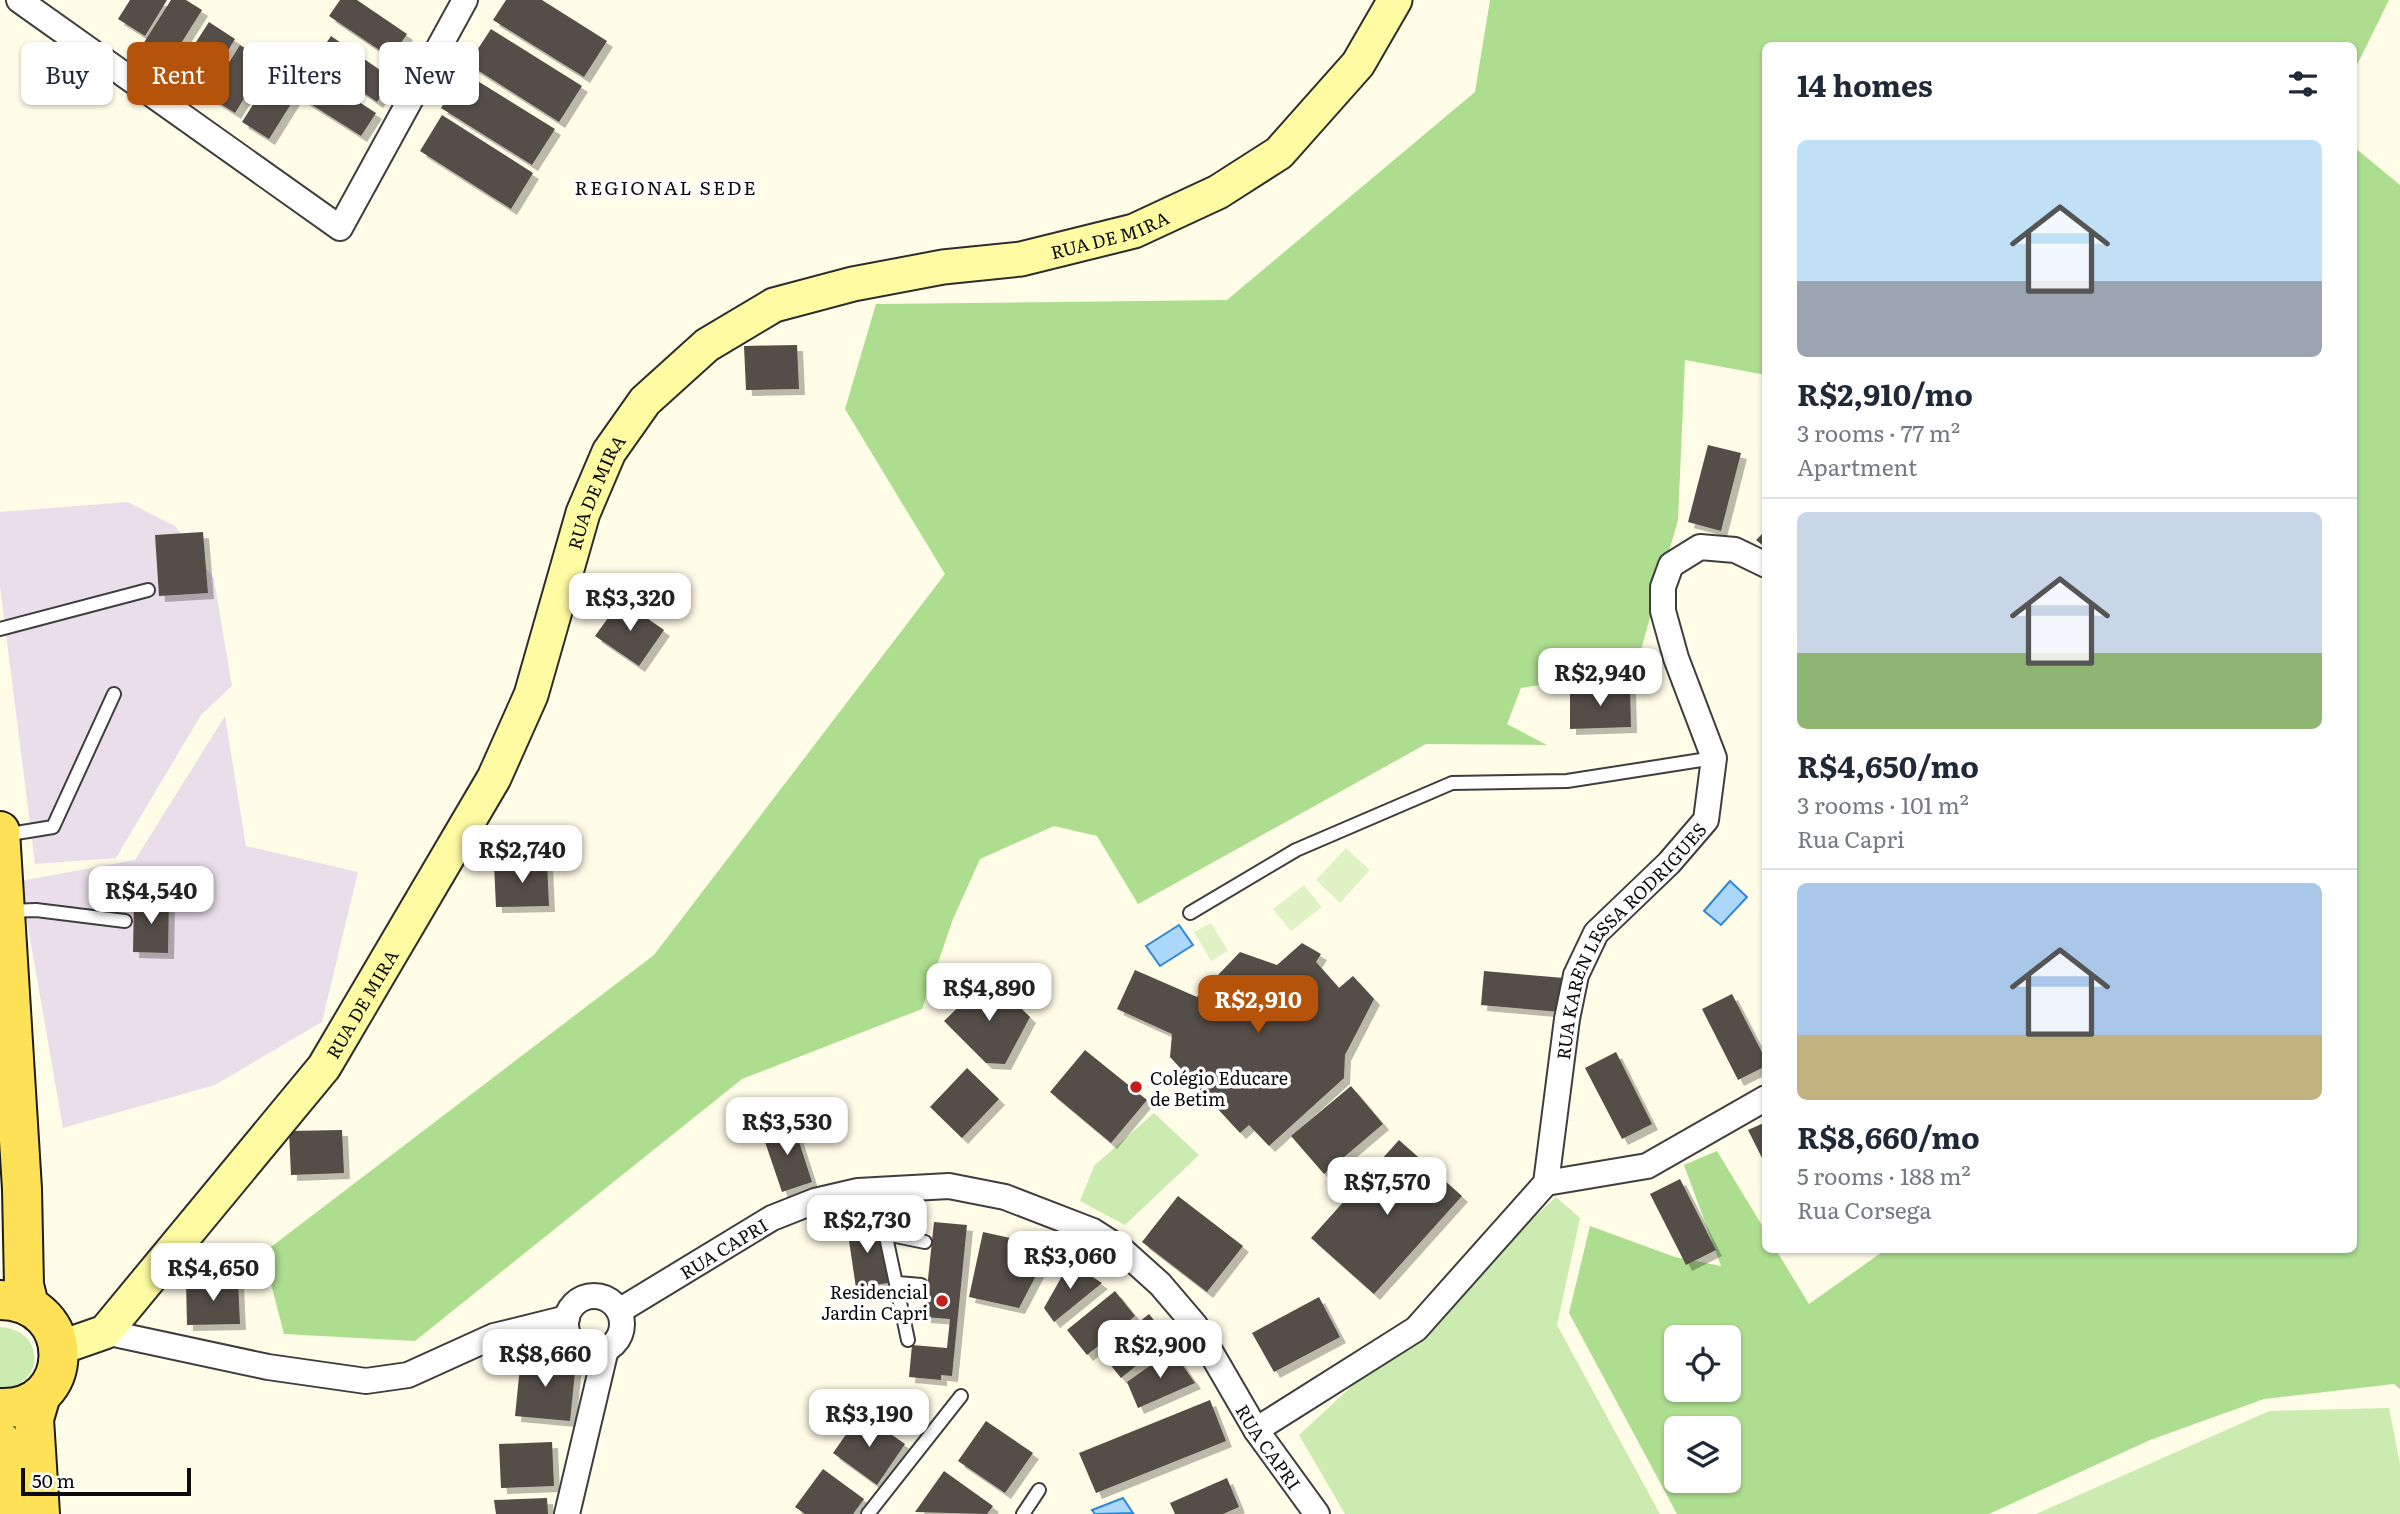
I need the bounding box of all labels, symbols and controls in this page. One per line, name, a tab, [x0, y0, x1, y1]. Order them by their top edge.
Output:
chip: Buy	[21, 42, 113, 105]
chip: Rent	[127, 42, 229, 105]
chip: Filters	[243, 42, 365, 105]
chip: New	[379, 42, 479, 105]
text: 14 homes	[1797, 62, 1933, 106]
icon: filters	[2284, 65, 2322, 103]
district label: REGIONAL SEDE	[574, 173, 758, 201]
icon: home	[1997, 186, 2123, 312]
street label: RUA DE MIRA	[1048, 203, 1173, 265]
text: R$2,910/mo	[1797, 371, 1973, 415]
text: 3 rooms · 77 m²	[1797, 415, 1960, 449]
street label: RUA DE MIRA	[560, 429, 631, 553]
text: Apartment	[1797, 449, 1917, 483]
icon: home	[1997, 558, 2123, 684]
pin: R$3,320	[565, 574, 695, 633]
text: R$3,320	[585, 579, 675, 613]
pin: R$2,940	[1535, 648, 1665, 708]
text: R$2,940	[1554, 654, 1646, 688]
text: R$4,650/mo	[1797, 743, 1979, 787]
text: 3 rooms · 101 m²	[1797, 787, 1969, 821]
street label: RUA KAREN LESSA RODRIGUES	[1548, 816, 1712, 1061]
text: Rua Capri	[1797, 821, 1905, 855]
pin: R$2,740	[457, 826, 587, 885]
text: R$2,740	[478, 831, 566, 865]
pin: R$4,540	[86, 866, 216, 926]
text: R$4,540	[105, 872, 197, 906]
icon: home	[1997, 929, 2123, 1055]
street label: RUA DE MIRA	[319, 944, 404, 1063]
pin: R$4,890	[924, 964, 1054, 1023]
text: R$4,890	[942, 969, 1036, 1003]
pin: R$2,910	[1193, 976, 1323, 1035]
text: R$2,910	[1214, 981, 1302, 1015]
place label: Colégio Educare de Betim	[1150, 1064, 1288, 1112]
marker: Colégio Educare de Betim	[1128, 1079, 1144, 1095]
pin: R$3,530	[722, 1098, 852, 1157]
text: R$3,530	[742, 1103, 832, 1137]
text: R$8,660/mo	[1797, 1114, 1980, 1158]
pin: R$7,570	[1322, 1158, 1452, 1217]
text: 5 rooms · 188 m²	[1797, 1158, 1971, 1192]
text: R$7,570	[1343, 1163, 1431, 1197]
text: Rua Corsega	[1797, 1192, 1932, 1226]
pin: R$2,730	[802, 1196, 932, 1255]
text: R$2,730	[823, 1201, 911, 1235]
street label: RUA CAPRI	[674, 1210, 772, 1285]
pin: R$3,060	[1005, 1232, 1135, 1291]
text: R$3,060	[1024, 1237, 1116, 1271]
pin: R$4,650	[148, 1244, 278, 1303]
text: R$4,650	[167, 1249, 259, 1283]
place label: Residencial Jardin Capri	[821, 1278, 928, 1326]
marker: Residencial Jardin Capri	[934, 1293, 950, 1309]
pin: R$2,900	[1095, 1320, 1225, 1380]
map controls	[1664, 1325, 1741, 1493]
button: locate	[1664, 1325, 1741, 1402]
text: R$2,900	[1114, 1326, 1206, 1360]
pin: R$8,660	[480, 1330, 610, 1389]
text: R$8,660	[499, 1335, 591, 1369]
pin: R$3,190	[804, 1390, 934, 1449]
text: R$3,190	[825, 1395, 913, 1429]
street label: RUA CAPRI	[1230, 1399, 1308, 1495]
button: layers	[1664, 1416, 1741, 1493]
scale bar	[21, 1465, 191, 1497]
text: 50 m	[32, 1466, 75, 1494]

